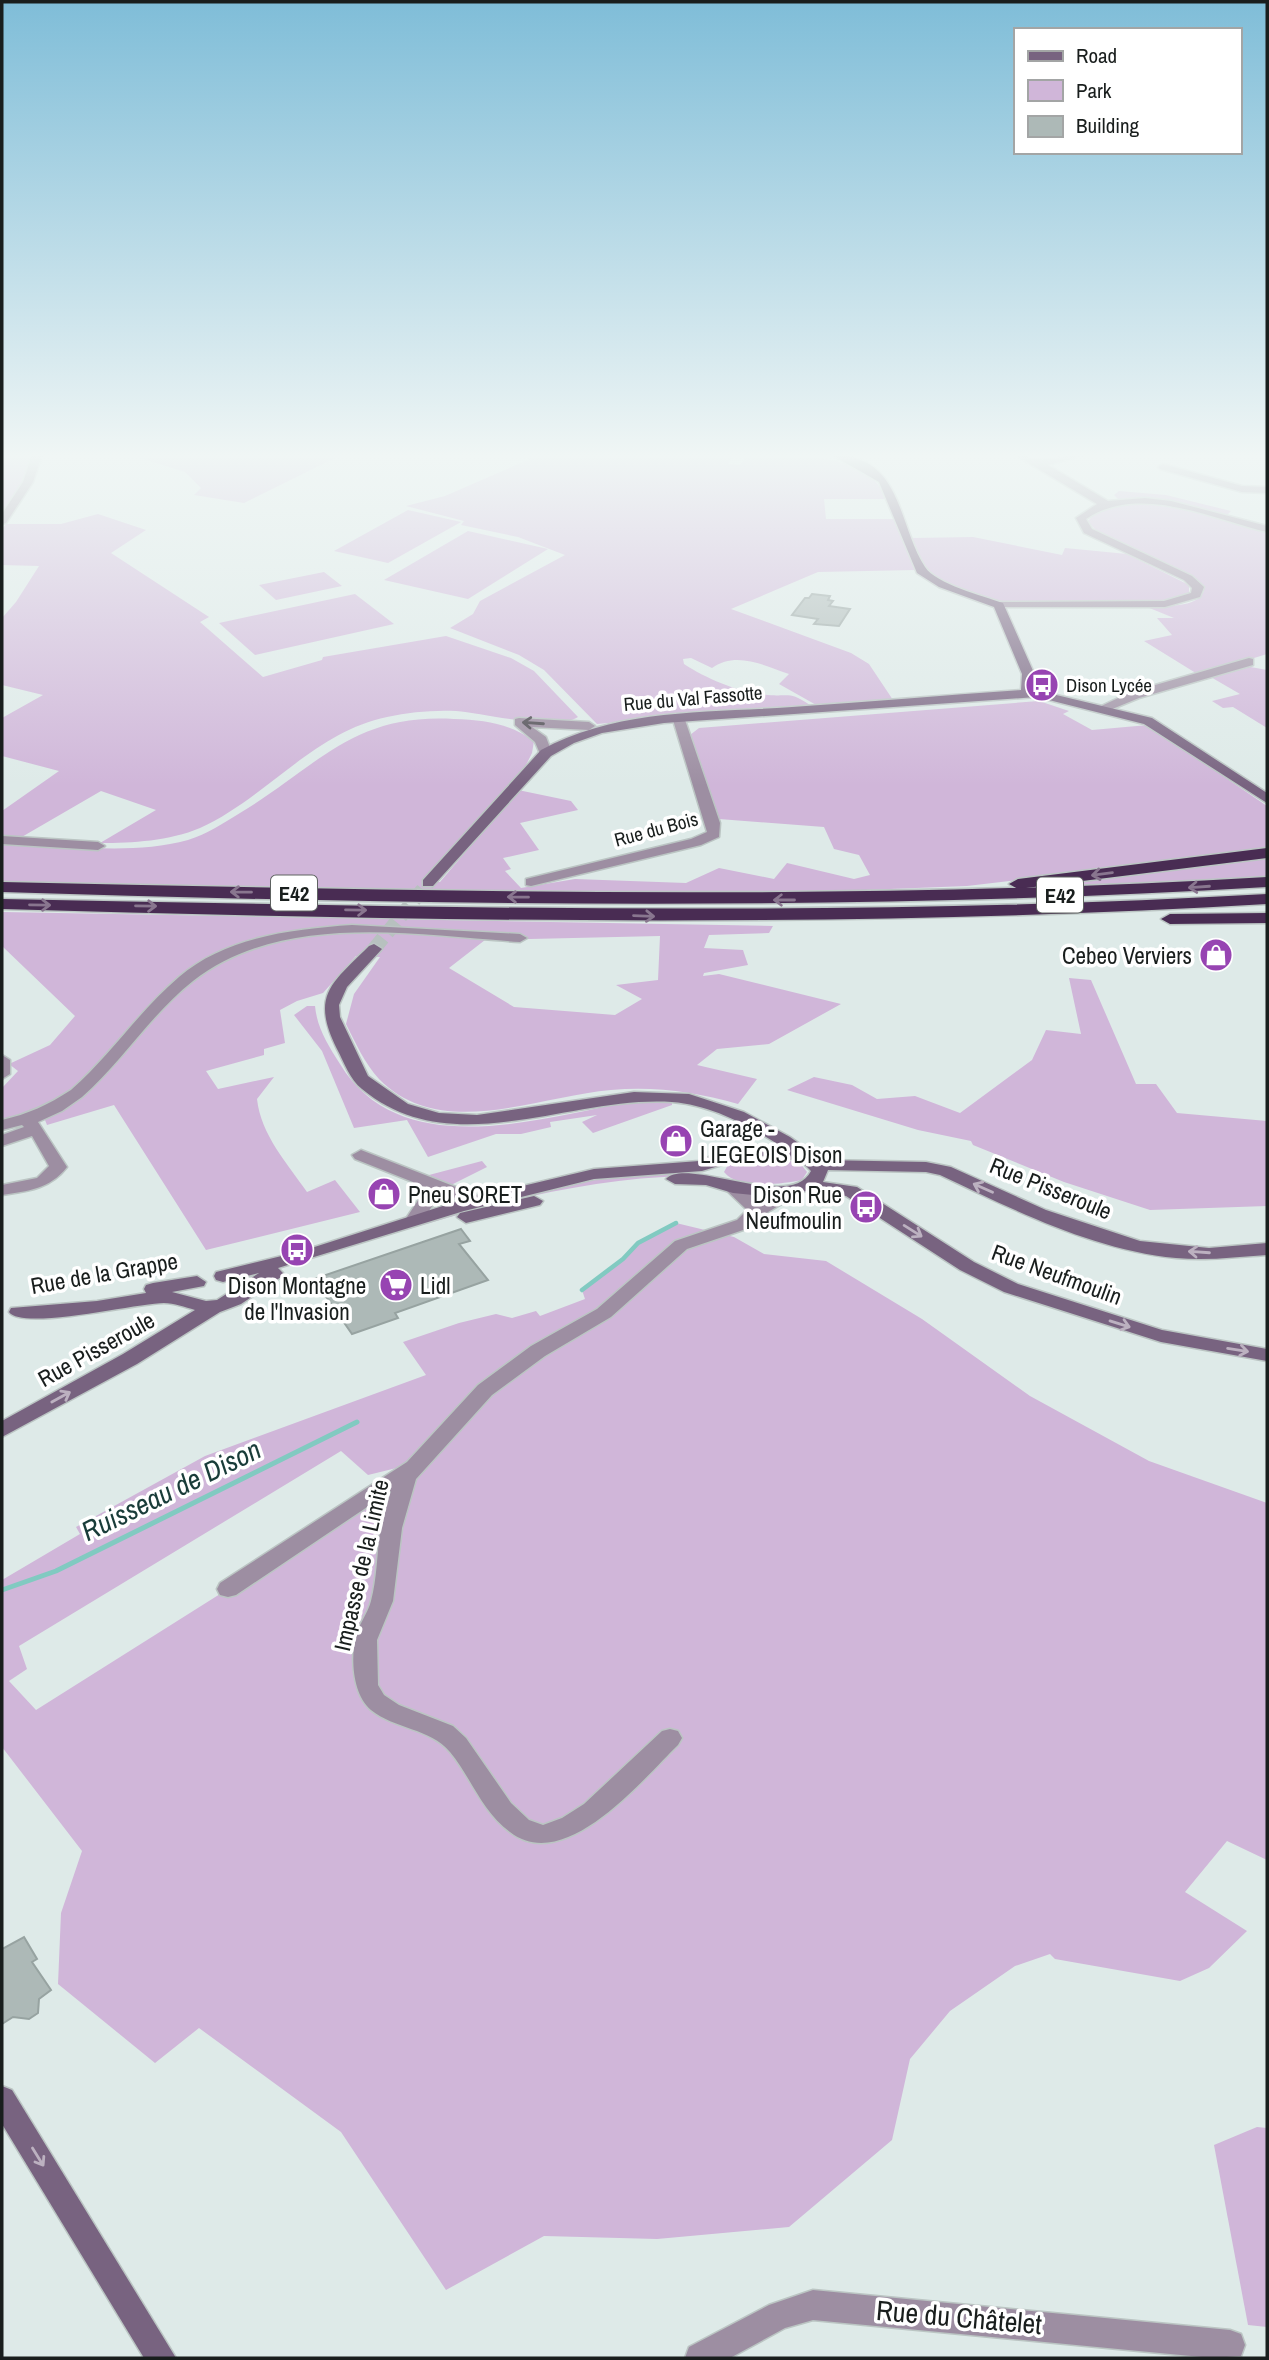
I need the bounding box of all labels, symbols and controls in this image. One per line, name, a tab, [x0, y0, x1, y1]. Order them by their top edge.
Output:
legend	[1014, 28, 1241, 154]
text: Road	[1076, 41, 1117, 70]
text: Park	[1076, 76, 1112, 105]
text: Building	[1076, 111, 1140, 140]
bus stop icon: Dison Lycée	[1023, 666, 1061, 704]
place label: Dison Lycée	[1066, 672, 1152, 698]
street label: Rue du Val Fassotte	[622, 679, 764, 717]
one-way arrow	[522, 716, 545, 729]
street label: Rue du Bois	[611, 805, 701, 853]
one-way arrow	[1091, 867, 1114, 880]
road number: E42	[271, 876, 317, 910]
road number: E42	[1037, 878, 1083, 912]
one-way arrow	[1188, 881, 1211, 894]
one-way arrow	[230, 885, 253, 898]
one-way arrow	[507, 891, 530, 904]
one-way arrow	[773, 894, 796, 907]
one-way arrow	[28, 898, 51, 911]
one-way arrow	[134, 900, 157, 913]
one-way arrow	[344, 903, 367, 917]
one-way arrow	[632, 909, 655, 923]
shop icon: Cebeo Verviers	[1197, 936, 1235, 974]
place label: Cebeo Verviers	[1062, 940, 1192, 971]
place label: Garage - LIEGEOIS Dison	[700, 1113, 843, 1170]
shop icon: Garage - LIEGEOIS Dison	[657, 1122, 695, 1160]
street label: Rue Pisseroule	[985, 1149, 1117, 1227]
shop icon: Pneu SORET	[365, 1175, 403, 1213]
place label: Pneu SORET	[408, 1179, 523, 1210]
place label: Dison Rue Neufmoulin	[746, 1179, 842, 1236]
one-way arrow	[973, 1181, 994, 1194]
bus stop icon: Dison Rue Neufmoulin	[847, 1188, 885, 1226]
one-way arrow	[903, 1225, 923, 1239]
bus stop icon: Dison Montagne de l'Invasion	[278, 1231, 316, 1269]
street label: Rue Neufmoulin	[988, 1236, 1126, 1312]
street label: Rue de la Grappe	[28, 1245, 180, 1301]
one-way arrow	[1188, 1246, 1211, 1259]
supermarket icon: Lidl	[377, 1266, 415, 1304]
place label: Dison Montagne de l'Invasion	[228, 1270, 366, 1327]
place label: Lidl	[420, 1270, 450, 1301]
street label: Rue Pisseroule	[32, 1304, 160, 1394]
one-way arrow	[1109, 1318, 1131, 1331]
one-way arrow	[1227, 1344, 1249, 1357]
one-way arrow	[51, 1390, 71, 1404]
water label: Ruisseau de Dison	[75, 1430, 267, 1550]
street label: Impasse de la Limite	[326, 1476, 396, 1654]
one-way arrow	[31, 2147, 45, 2167]
street label: Rue du Châtelet	[875, 2291, 1043, 2343]

